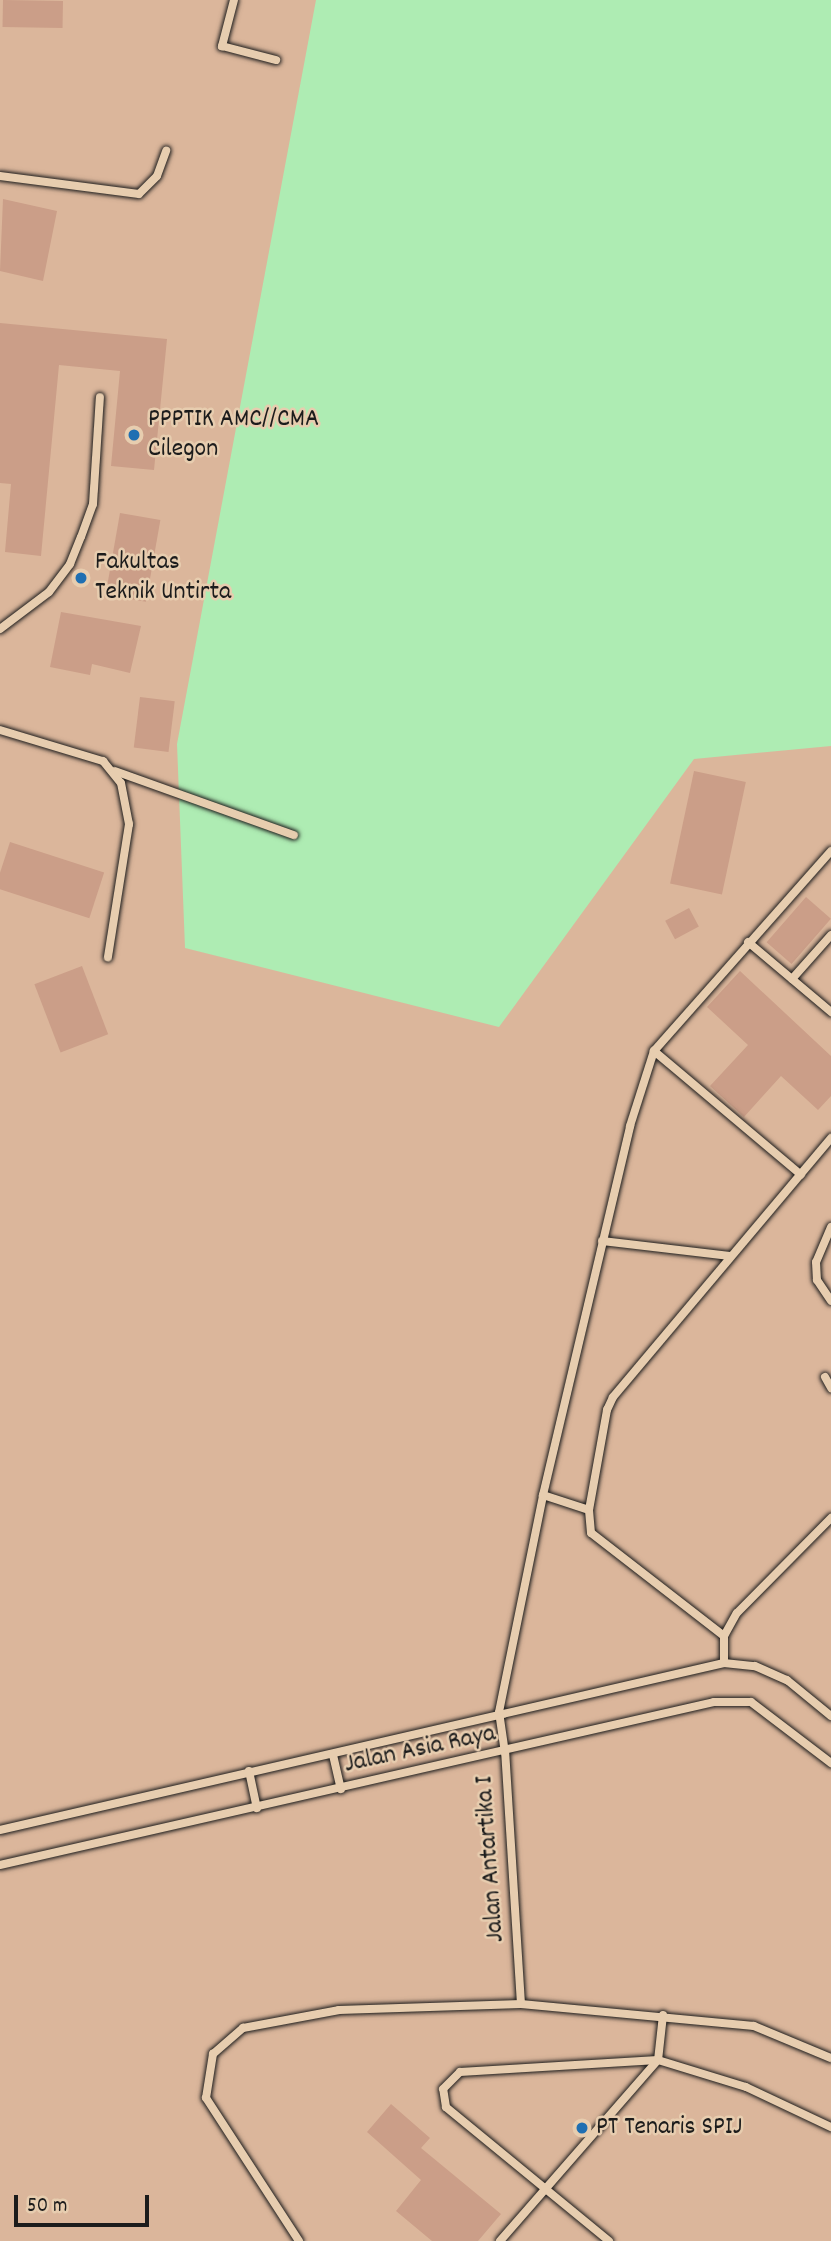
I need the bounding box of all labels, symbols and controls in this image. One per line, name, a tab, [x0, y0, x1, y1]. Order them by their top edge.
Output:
place label: PPPTIK AMC//CMA Cilegon	[148, 404, 319, 466]
marker: PPPTIK AMC//CMA Cilegon	[126, 427, 142, 443]
place label: Fakultas Teknik Untirta	[95, 547, 231, 608]
marker: Fakultas Teknik Untirta	[73, 570, 89, 586]
street label: Jalan Asia Raya	[342, 1719, 498, 1781]
street label: Jalan Antartika I	[470, 1775, 512, 1943]
place label: PT Tenaris SPIJ	[596, 2112, 742, 2144]
marker: PT Tenaris SPIJ	[574, 2120, 590, 2136]
scale bar	[18, 2182, 152, 2226]
text: 50 m	[27, 2192, 67, 2222]

